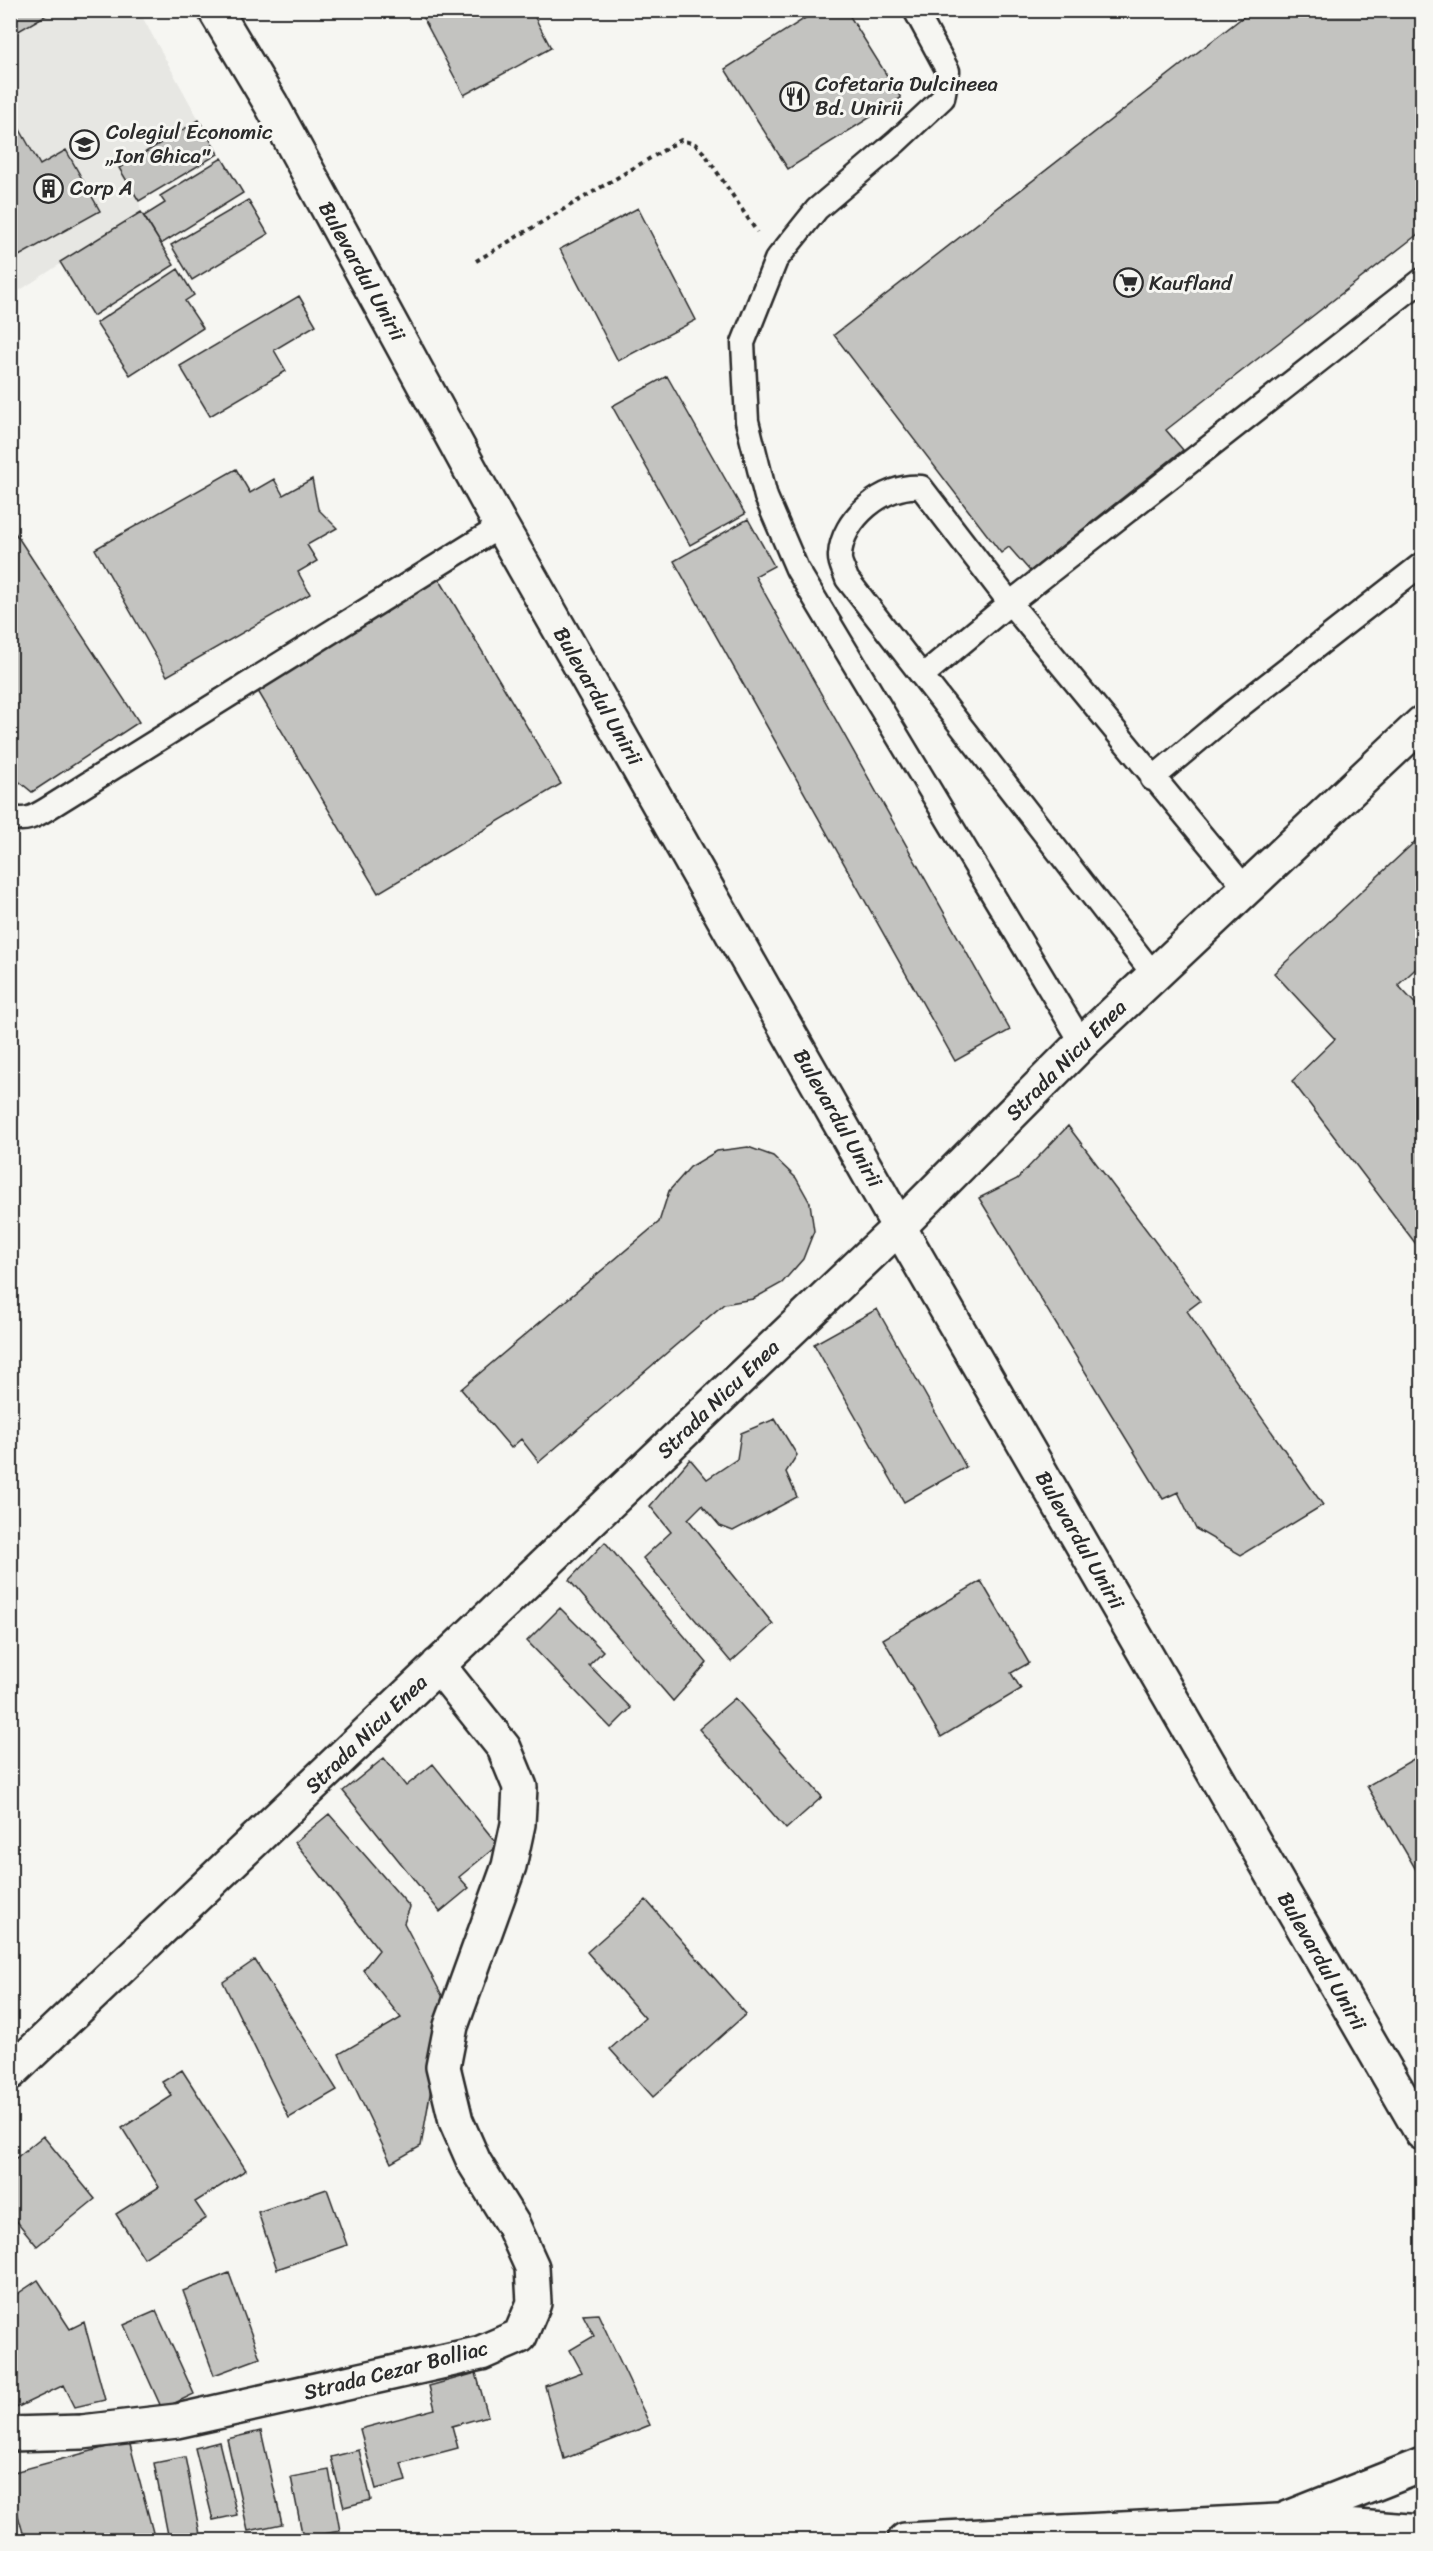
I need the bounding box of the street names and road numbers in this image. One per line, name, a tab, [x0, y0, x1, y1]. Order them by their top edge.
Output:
street label: Bulevardul Unirii	[308, 194, 417, 349]
street label: Bulevardul Unirii	[543, 619, 654, 774]
street label: Strada Nicu Enea	[996, 990, 1136, 1130]
street label: Bulevardul Unirii	[783, 1041, 894, 1196]
street label: Strada Nicu Enea	[647, 1329, 789, 1468]
street label: Bulevardul Unirii	[1025, 1463, 1136, 1618]
street label: Strada Nicu Enea	[295, 1664, 437, 1803]
street label: Bulevardul Unirii	[1267, 1884, 1378, 2039]
street label: Strada Cezar Bolliac	[300, 2329, 492, 2411]

